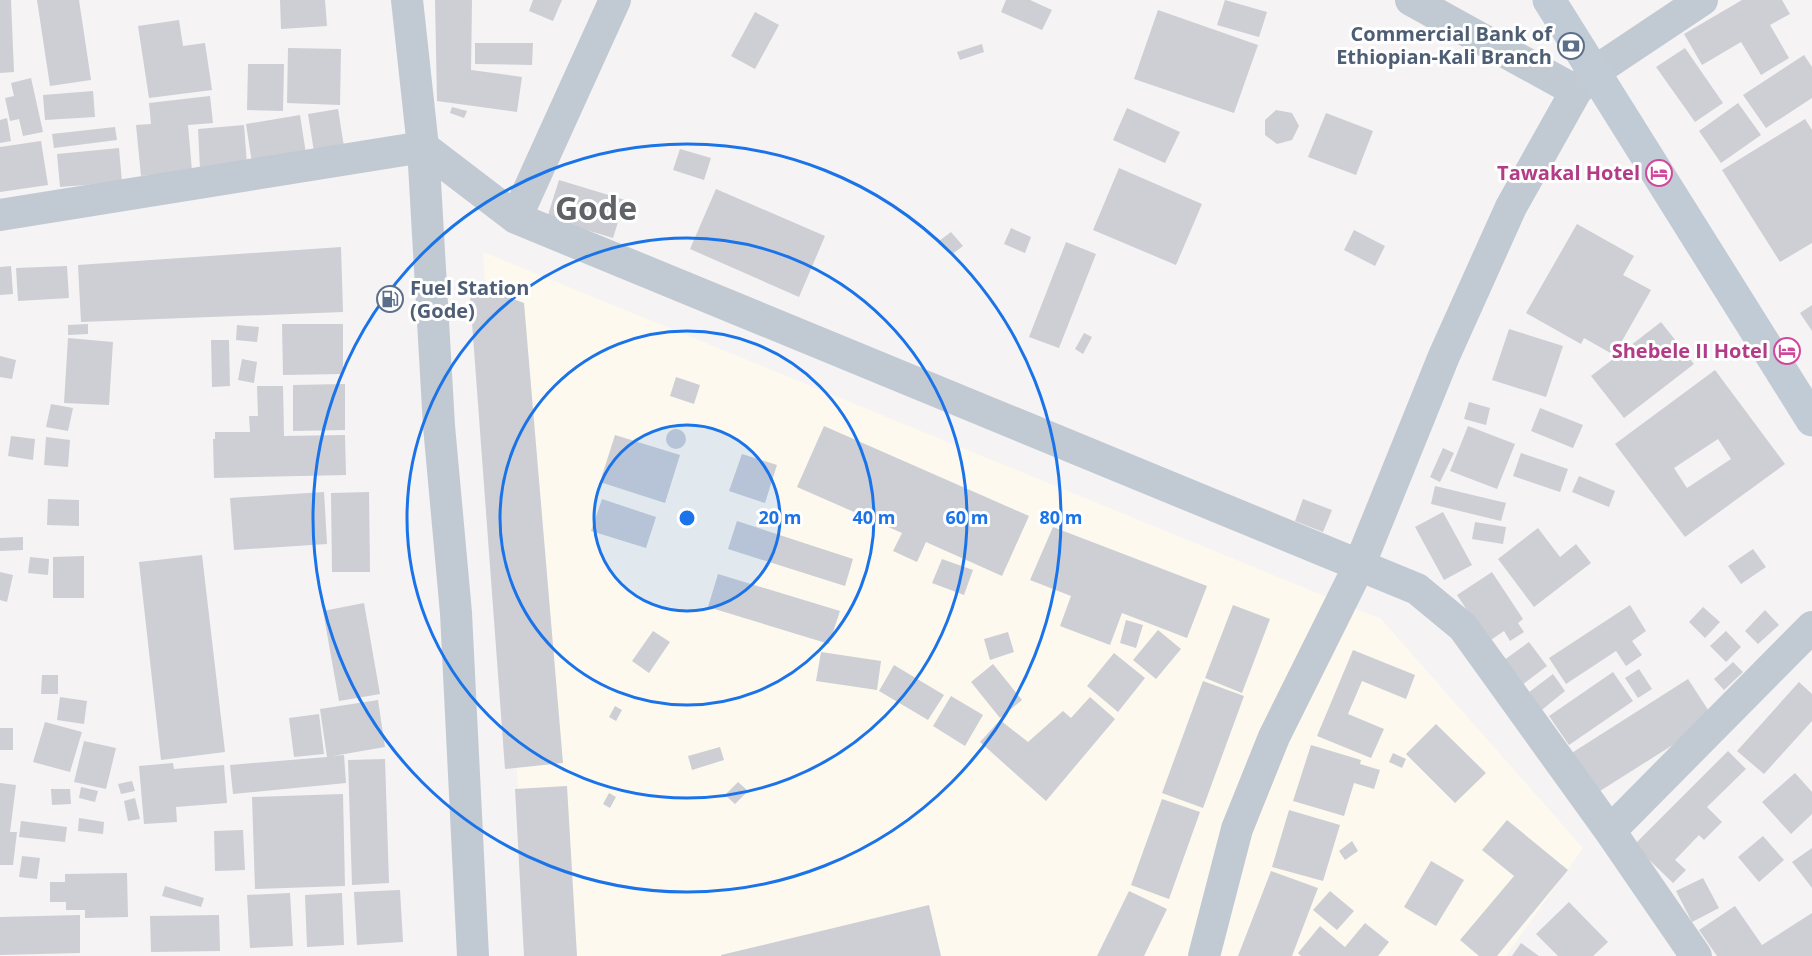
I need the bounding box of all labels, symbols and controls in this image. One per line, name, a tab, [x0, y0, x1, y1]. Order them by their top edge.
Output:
place label: Commercial Bank of Ethiopian-Kali Branch	[1336, 20, 1553, 70]
bank icon: Commercial Bank of Ethiopian-Kali Branch	[1556, 31, 1586, 61]
hotel icon: Tawakal Hotel	[1644, 158, 1674, 188]
place label: Tawakal Hotel	[1497, 159, 1640, 186]
district label: Gode	[555, 186, 637, 229]
place label: Fuel Station (Gode)	[410, 274, 529, 324]
fuel station icon: Fuel Station (Gode)	[375, 284, 405, 314]
hotel icon: Shebele II Hotel	[1772, 336, 1802, 366]
place label: Shebele II Hotel	[1612, 337, 1768, 364]
text: 20 m	[759, 505, 801, 529]
text: 40 m	[853, 505, 895, 529]
text: 60 m	[946, 505, 988, 529]
text: 80 m	[1040, 505, 1082, 529]
centre of rings	[677, 508, 697, 528]

